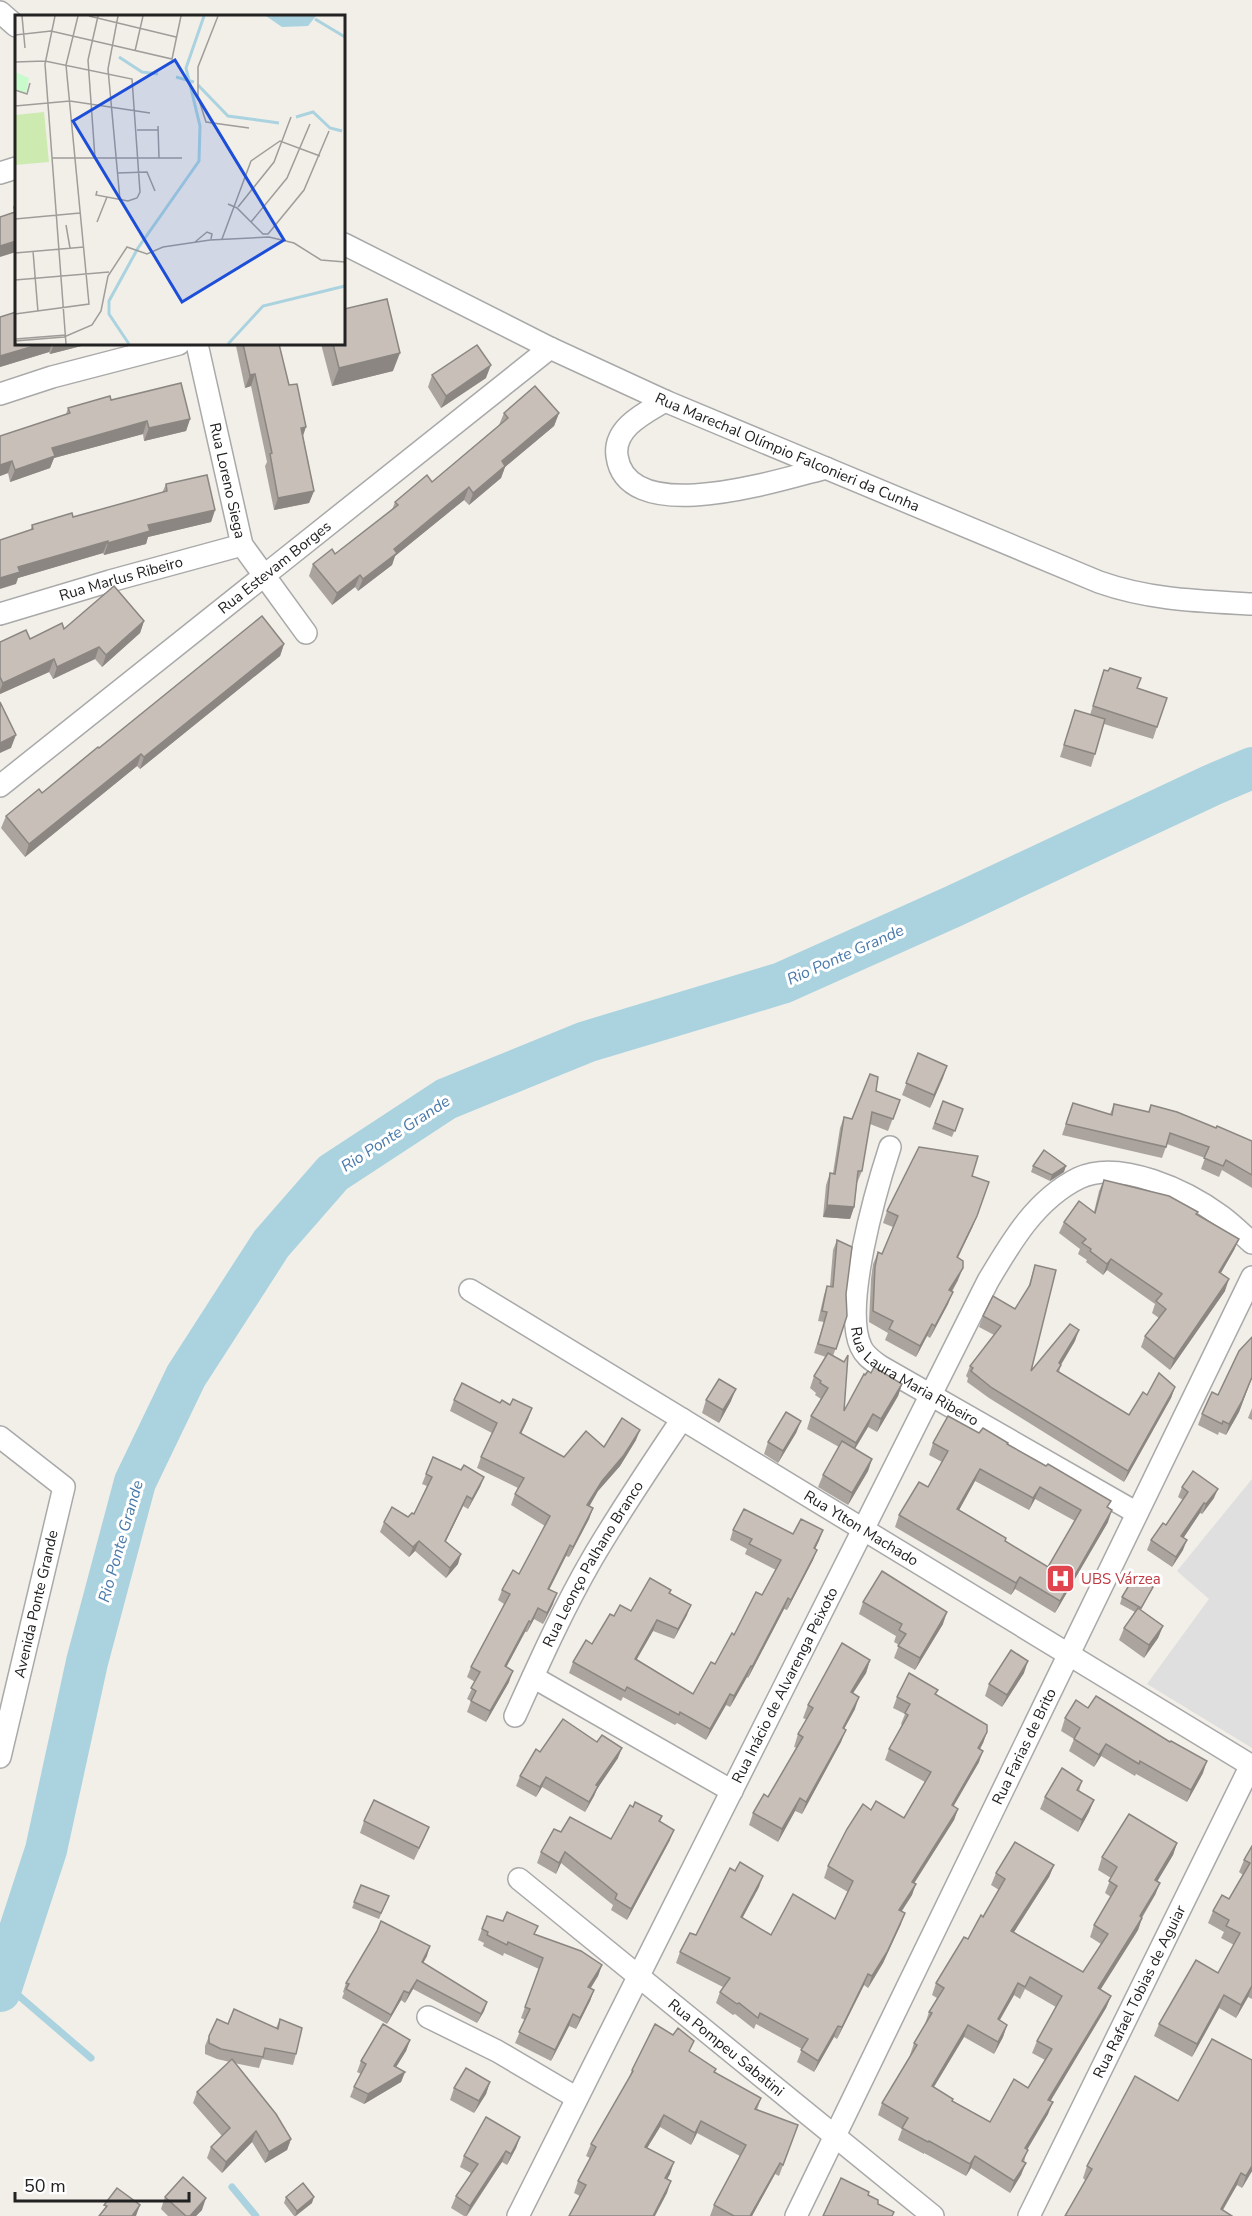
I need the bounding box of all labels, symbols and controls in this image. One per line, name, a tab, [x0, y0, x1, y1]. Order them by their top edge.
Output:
inset map	[15, 15, 345, 345]
street label: Rua Marechal Olímpio Falconieri da Cunha	[652, 388, 923, 516]
street label: Rua Loreno Siega	[205, 421, 250, 540]
street label: Rua Estevam Borges	[214, 516, 335, 619]
street label: Rua Marlus Ribeiro	[57, 552, 185, 606]
water label: Rio Ponte Grande	[783, 919, 908, 991]
water label: Rio Ponte Grande	[337, 1090, 455, 1177]
street label: Rua Laura Maria Ribeiro	[846, 1325, 982, 1430]
water label: Rio Ponte Grande	[93, 1477, 149, 1605]
street label: Rua Leonço Palhano Branco	[538, 1477, 648, 1650]
street label: Rua Ylton Machado	[800, 1486, 922, 1571]
street label: Avenida Ponte Grande	[9, 1528, 63, 1680]
hospital icon: UBS Várzea	[1044, 1563, 1076, 1595]
place label: UBS Várzea	[1081, 1569, 1161, 1589]
street label: Rua Inácio de Alvarenga Peixoto	[727, 1584, 842, 1787]
street label: Rua Farias de Brito	[987, 1685, 1061, 1808]
street label: Rua Rafael Tobias de Aguiar	[1088, 1901, 1191, 2082]
street label: Rua Pompeu Sabatini	[664, 1994, 788, 2101]
scale bar	[15, 2165, 189, 2203]
text: 50 m	[24, 2174, 66, 2198]

